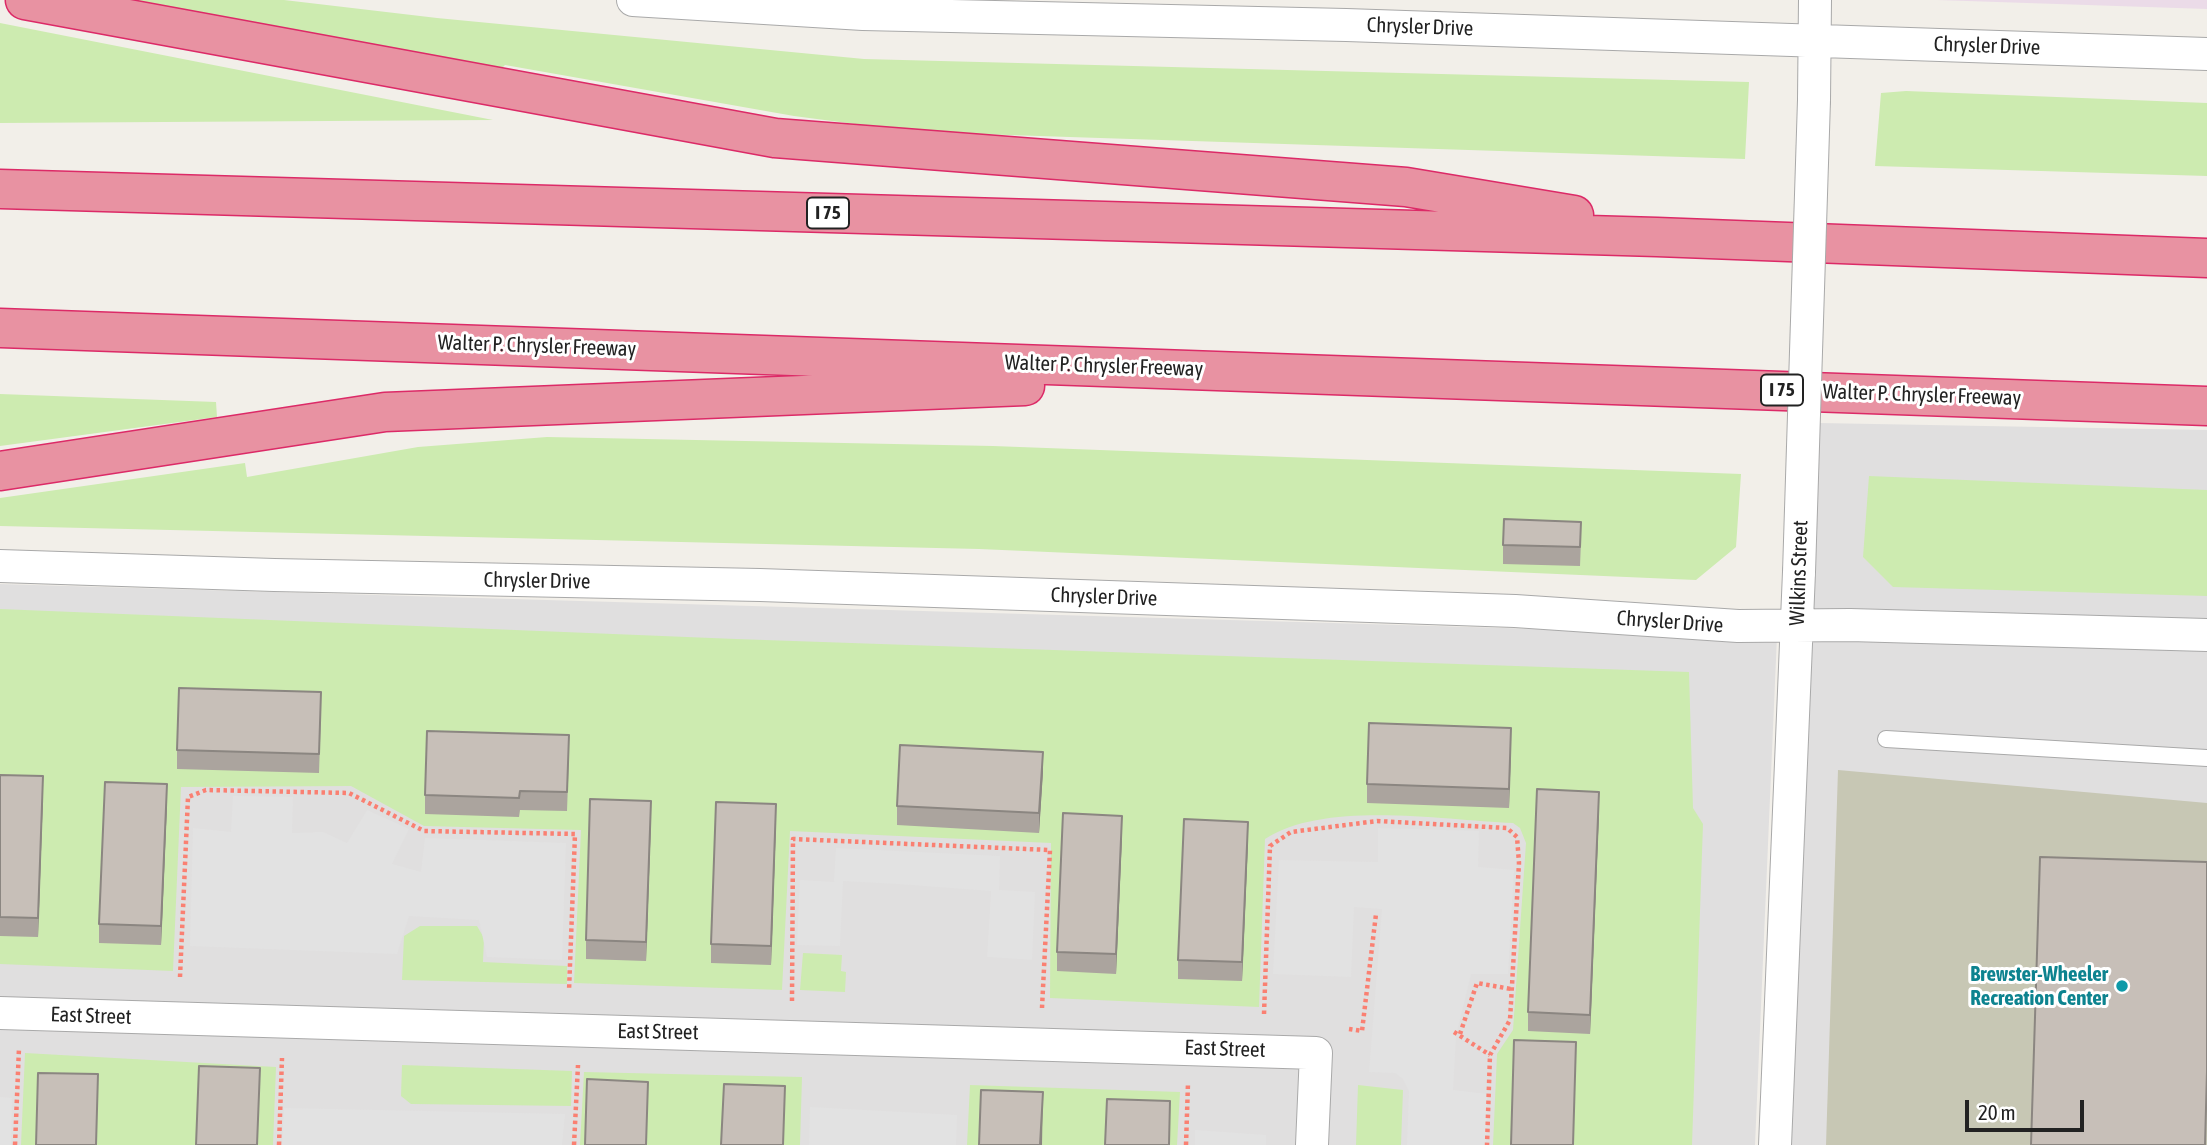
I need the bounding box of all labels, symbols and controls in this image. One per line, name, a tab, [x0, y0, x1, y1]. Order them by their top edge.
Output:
street label: Chrysler Drive	[1366, 13, 1474, 41]
street label: Chrysler Drive	[1933, 32, 2041, 60]
road number: I 75	[807, 197, 849, 228]
street label: Walter P. Chrysler Freeway	[437, 330, 637, 362]
street label: Walter P. Chrysler Freeway	[1004, 350, 1204, 382]
road number: I 75	[1761, 374, 1803, 406]
street label: Walter P. Chrysler Freeway	[1822, 379, 2022, 411]
street label: Wilkins Street	[1785, 520, 1813, 626]
street label: Chrysler Drive	[483, 567, 591, 595]
street label: Chrysler Drive	[1050, 583, 1158, 611]
street label: Chrysler Drive	[1616, 606, 1724, 638]
place label: Brewster-Wheeler Recreation Center	[1970, 961, 2108, 1011]
marker: Brewster-Wheeler Recreation Center	[2114, 978, 2130, 994]
street label: East Street	[50, 1002, 132, 1030]
street label: East Street	[617, 1019, 699, 1045]
street label: East Street	[1184, 1035, 1266, 1063]
scale bar	[1969, 1086, 2088, 1130]
text: 20 m	[1978, 1100, 2016, 1124]

